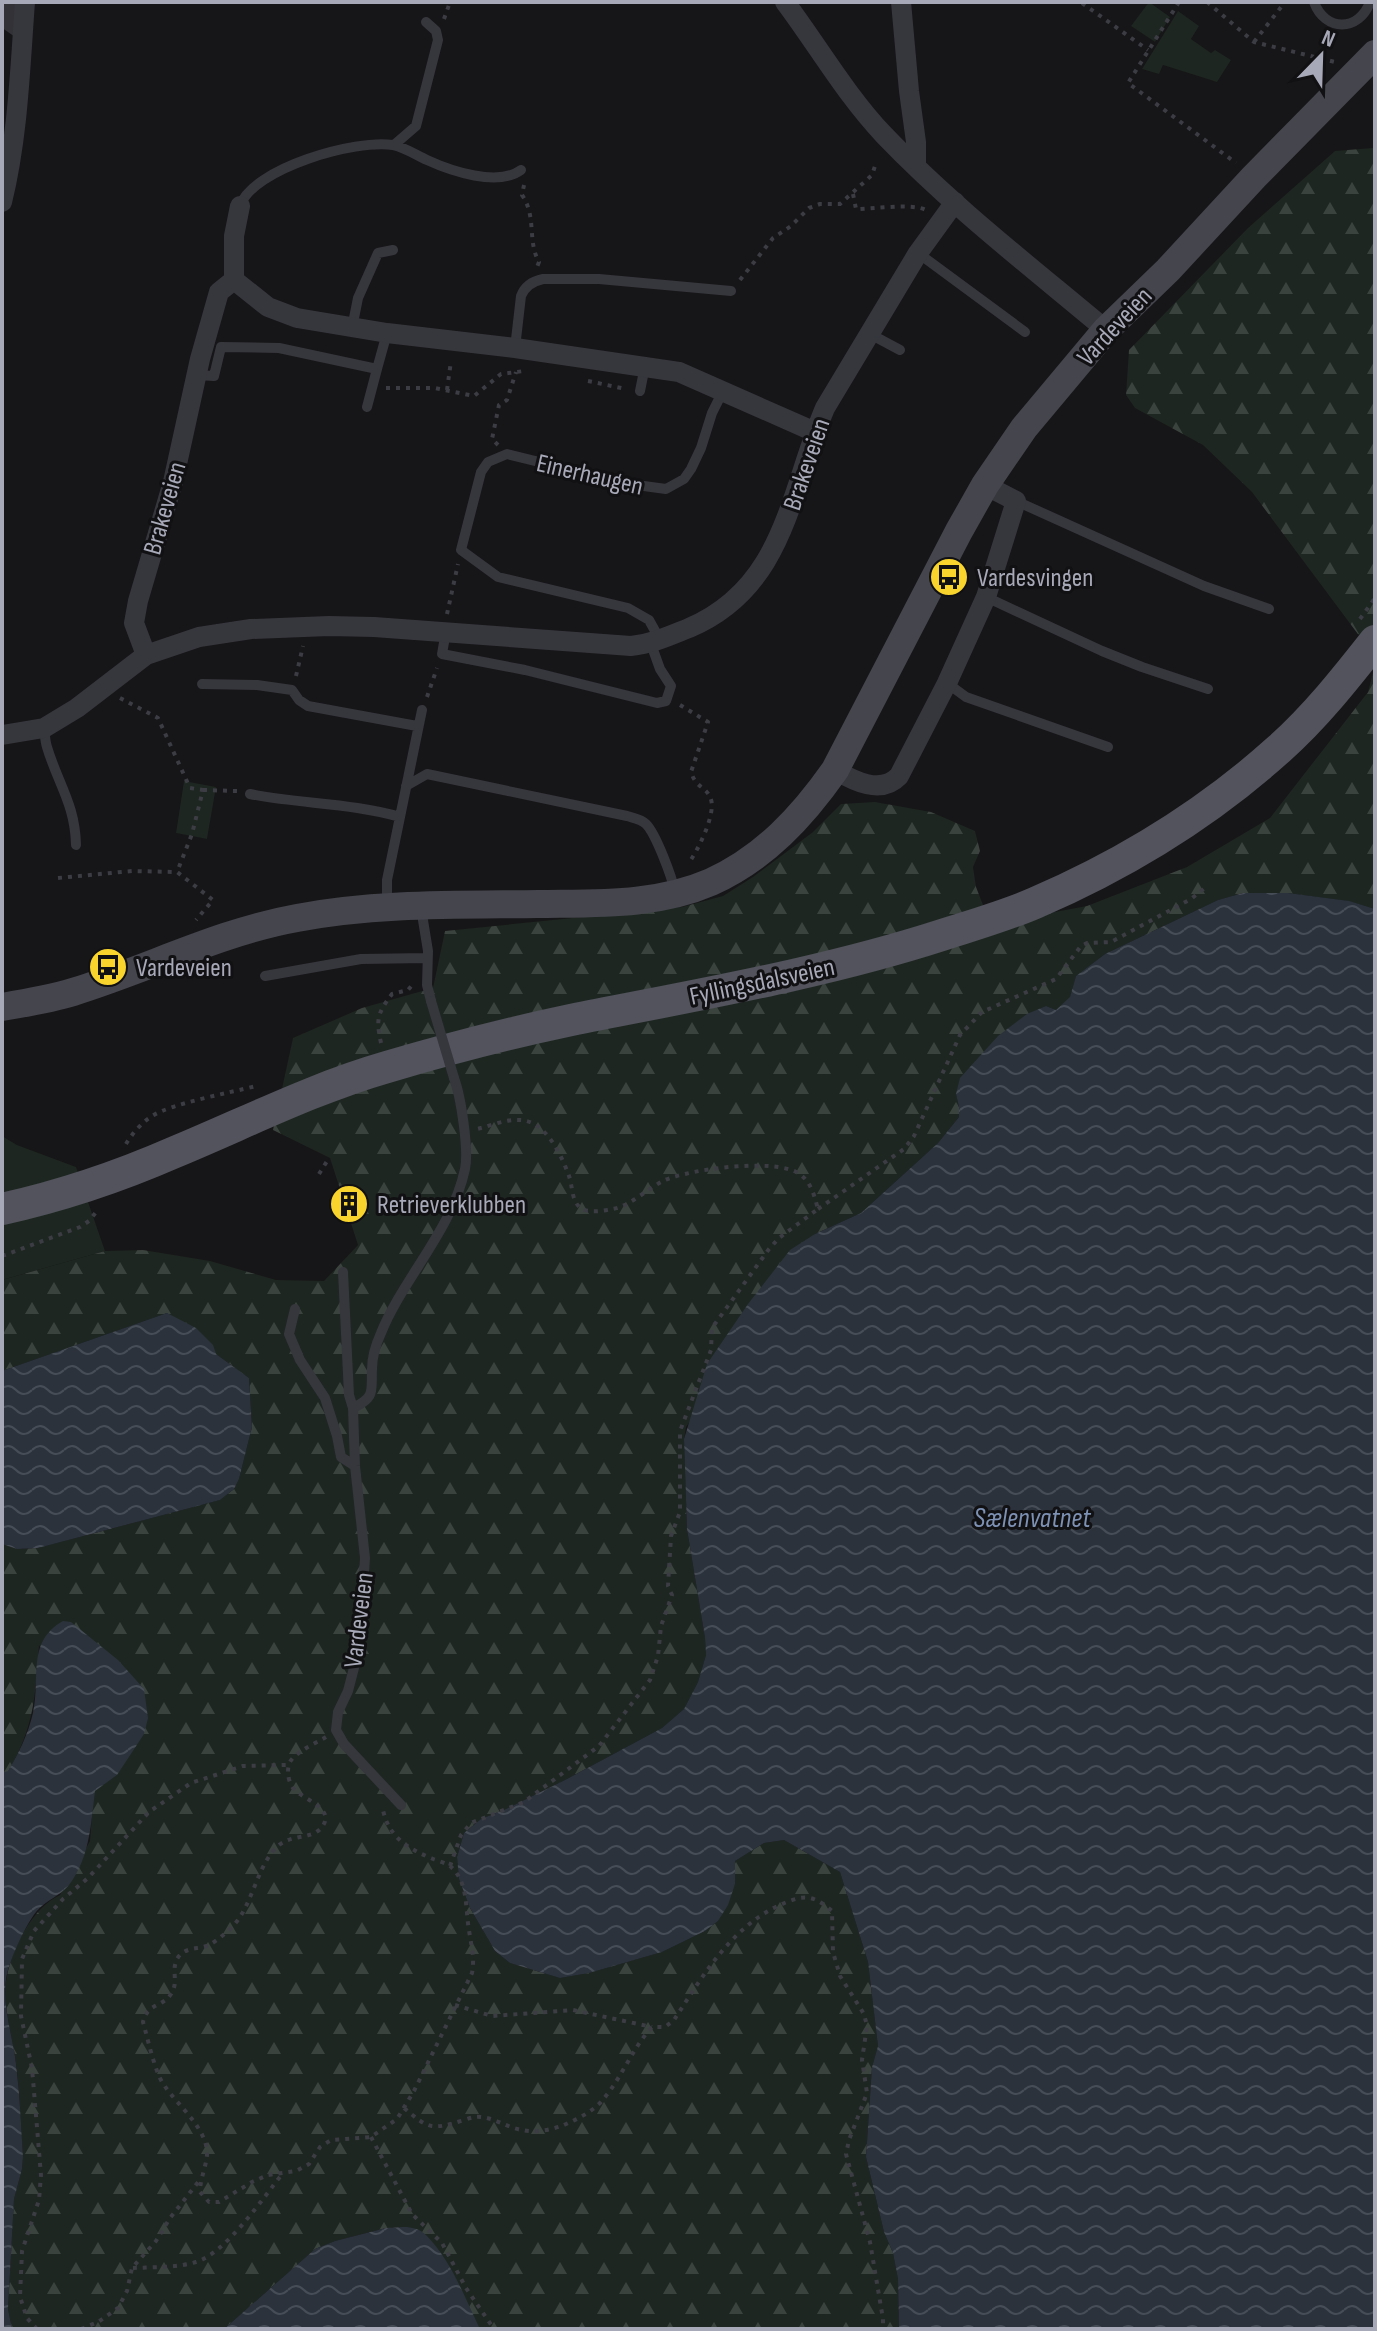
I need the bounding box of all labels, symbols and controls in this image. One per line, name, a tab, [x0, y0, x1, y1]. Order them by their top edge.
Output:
north arrow	[1281, 16, 1361, 96]
text: N	[1318, 24, 1339, 54]
street label: Vardeveien	[1071, 281, 1159, 373]
street label: Brakeveien	[777, 414, 838, 515]
street label: Einerhaugen	[533, 448, 646, 503]
street label: Brakeveien	[137, 458, 193, 558]
bus stop icon: Vardesvingen	[928, 556, 970, 598]
place label: Vardesvingen	[977, 563, 1093, 594]
bus stop icon: Vardeveien	[87, 946, 129, 988]
street label: Fyllingsdalsveien	[687, 952, 838, 1013]
place label: Vardeveien	[136, 953, 232, 984]
building icon: Retrieverklubben	[328, 1183, 370, 1225]
place label: Retrieverklubben	[377, 1190, 526, 1221]
water label: Sælenvatnet	[973, 1502, 1091, 1535]
street label: Vardeveien	[338, 1571, 381, 1670]

